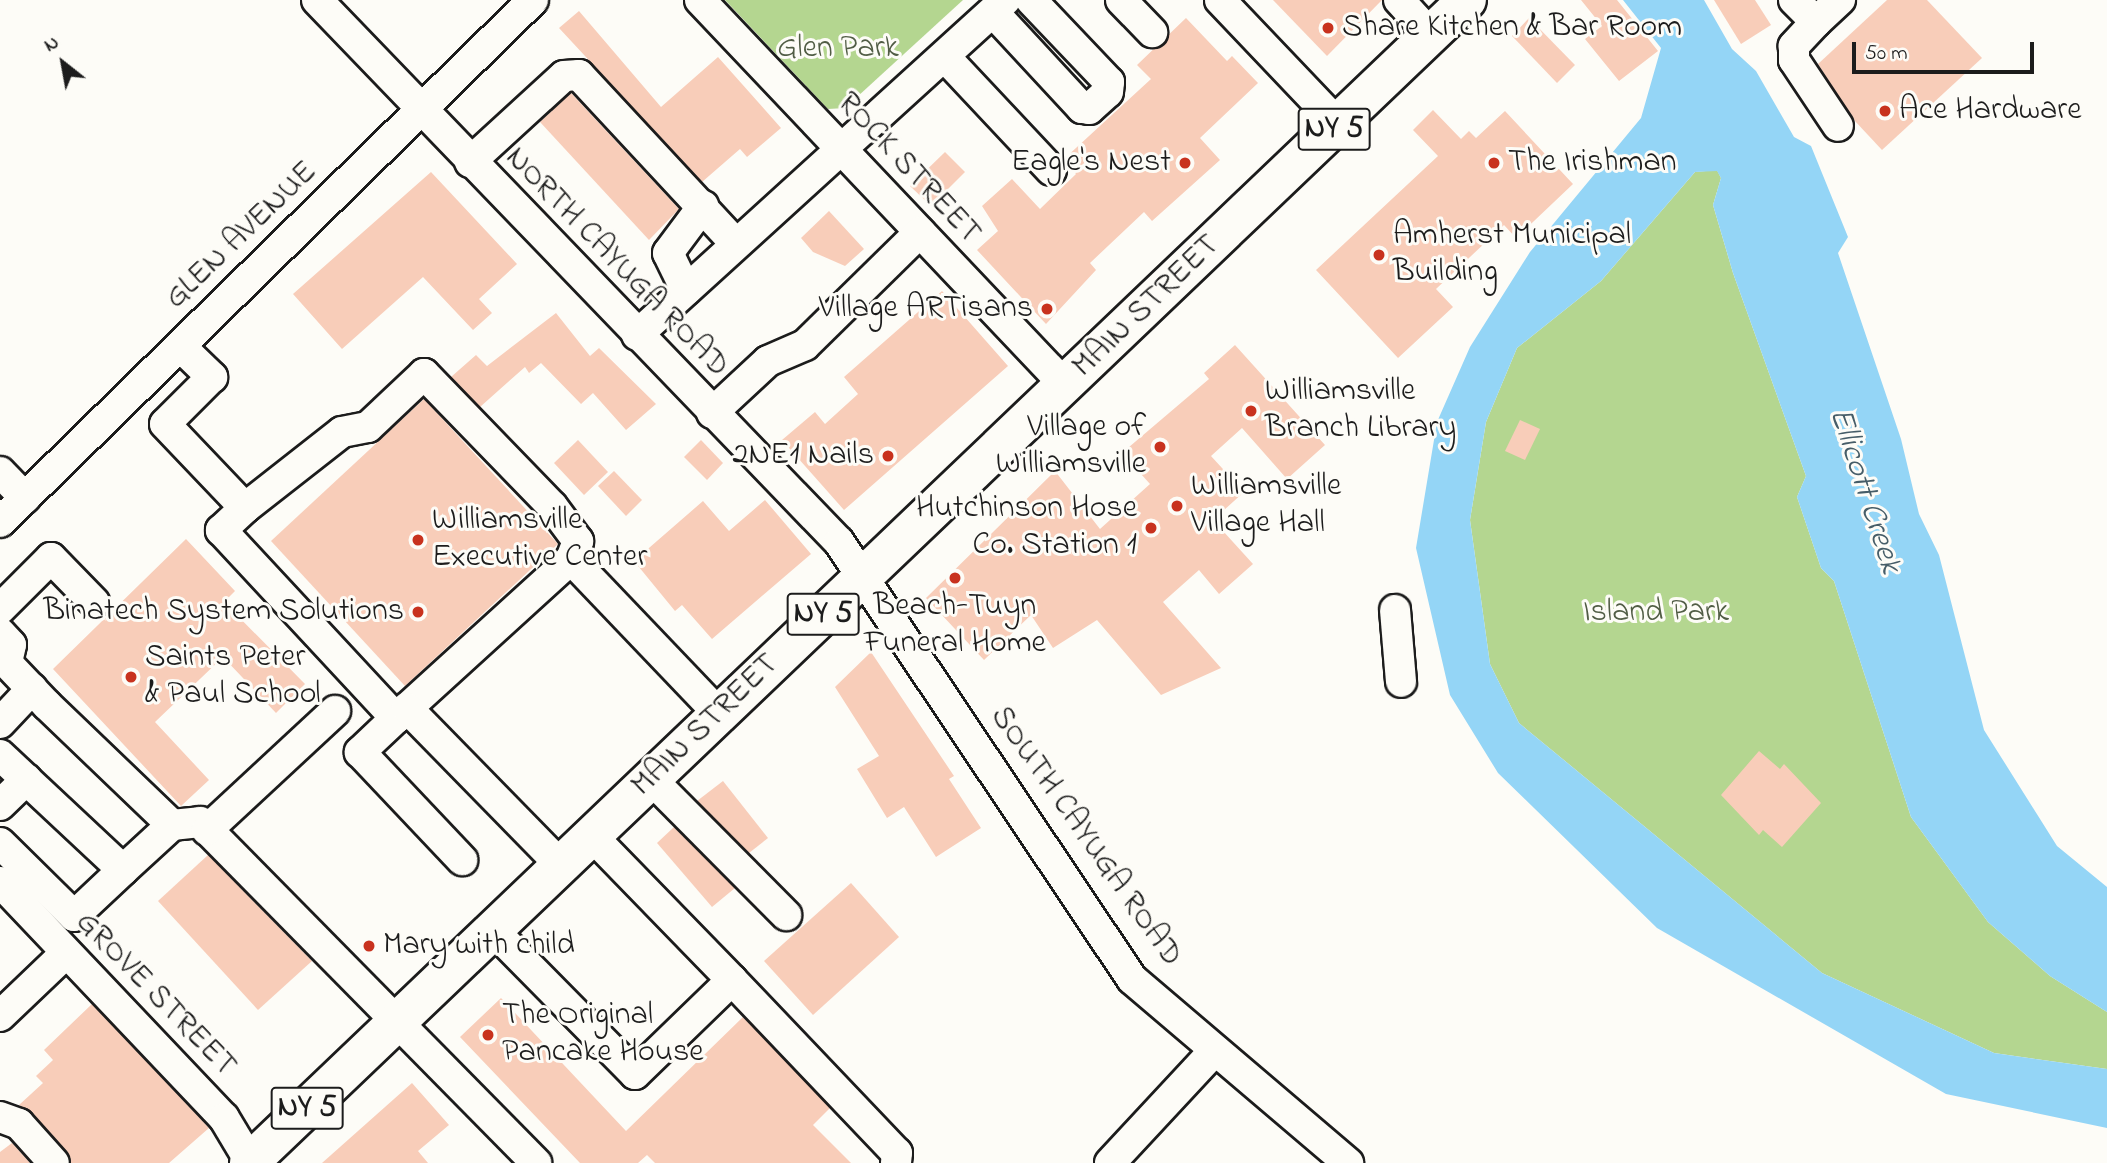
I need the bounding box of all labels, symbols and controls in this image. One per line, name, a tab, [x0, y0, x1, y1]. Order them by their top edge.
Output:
place label: Share Kitchen & Bar Room	[1342, 9, 1682, 47]
marker: Share Kitchen & Bar Room	[1320, 20, 1336, 36]
north arrow	[28, 28, 98, 98]
scale bar	[1855, 28, 2037, 72]
text: N	[39, 30, 64, 59]
park label: Glen Park	[777, 30, 899, 68]
text: 50 m	[1865, 39, 1908, 69]
street label: ROCK STREET	[828, 85, 988, 253]
place label: Ace Hardware	[1899, 92, 2082, 130]
road number: NY 5	[1297, 102, 1371, 155]
marker: Ace Hardware	[1877, 103, 1893, 119]
street label: NORTH CAYUGA ROAD	[496, 140, 736, 386]
place label: Eagle's Nest	[1011, 144, 1171, 182]
place label: The Irishman	[1508, 144, 1676, 182]
street label: GLEN AVENUE	[158, 154, 326, 318]
marker: Eagle's Nest	[1177, 155, 1193, 171]
marker: The Irishman	[1486, 155, 1502, 171]
place label: Amherst Municipal Building	[1393, 218, 1631, 293]
street label: MAIN STREET	[1065, 227, 1229, 387]
marker: Amherst Municipal Building	[1371, 247, 1387, 263]
place label: Village ARTisans	[819, 290, 1033, 328]
marker: Village ARTisans	[1039, 301, 1055, 317]
place label: Williamsville Branch Library	[1265, 374, 1456, 449]
marker: Williamsville Branch Library	[1243, 403, 1259, 419]
water label: Ellicott Creek	[1819, 403, 1909, 579]
place label: Village of Williamsville	[996, 410, 1146, 485]
place label: 2NE1 Nails	[733, 437, 874, 475]
marker: Village of Williamsville	[1152, 439, 1168, 455]
marker: 2NE1 Nails	[880, 448, 896, 464]
place label: Williamsville Village Hall	[1191, 469, 1341, 544]
place label: Hutchinson Hose Co. Station 1	[916, 491, 1137, 566]
marker: Williamsville Village Hall	[1169, 498, 1185, 514]
place label: Williamsville Executive Center	[432, 503, 647, 578]
marker: Hutchinson Hose Co. Station 1	[1143, 520, 1159, 536]
marker: Williamsville Executive Center	[410, 532, 426, 548]
marker: Beach-Tuyn Funeral Home	[947, 570, 963, 586]
road number: NY 5	[786, 587, 860, 640]
place label: Beach-Tuyn Funeral Home	[864, 589, 1046, 664]
place label: Binatech System Solutions	[44, 593, 404, 631]
park label: Island Park	[1583, 594, 1729, 632]
marker: Binatech System Solutions	[410, 604, 426, 620]
place label: Saints Peter & Paul School	[145, 640, 321, 715]
street label: MAIN STREET	[624, 646, 788, 806]
marker: Saints Peter & Paul School	[123, 669, 139, 685]
street label: SOUTH CAYUGA ROAD	[981, 699, 1189, 975]
street label: GROVE STREET	[66, 904, 244, 1086]
place label: Mary with child	[383, 927, 575, 965]
marker: Mary with child	[361, 938, 377, 954]
place label: The Original Pancake House	[502, 998, 704, 1073]
marker: The Original Pancake House	[480, 1027, 496, 1043]
road number: NY 5	[270, 1082, 344, 1134]

